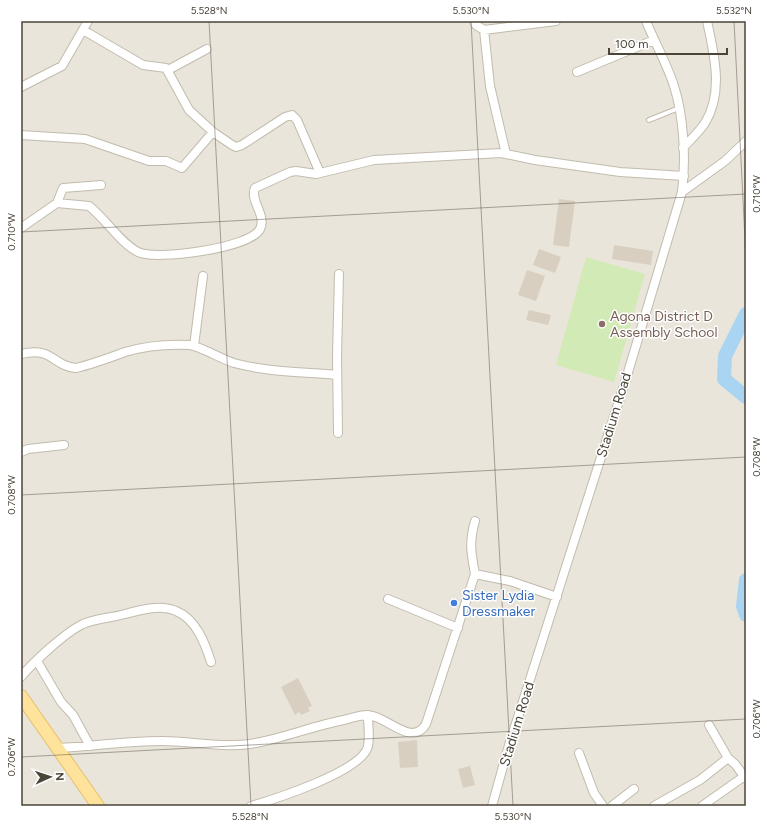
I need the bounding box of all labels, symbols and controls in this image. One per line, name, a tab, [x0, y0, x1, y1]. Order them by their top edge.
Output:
text: 5.528°N	[191, 4, 227, 17]
text: 5.530°N	[453, 4, 489, 17]
text: 5.532°N	[716, 4, 752, 17]
scale bar	[609, 30, 727, 56]
text: 100 m	[615, 37, 649, 51]
text: 0.710°W	[750, 175, 763, 213]
text: 0.710°W	[5, 213, 18, 251]
place label: Agona District D Assembly School	[610, 308, 718, 341]
marker: Agona District D Assembly School	[597, 319, 607, 329]
street label: Stadium Road	[593, 371, 635, 459]
text: 0.708°W	[750, 437, 763, 477]
text: 0.708°W	[5, 475, 18, 515]
place label: Sister Lydia Dressmaker	[462, 587, 535, 620]
marker: Sister Lydia Dressmaker	[449, 598, 459, 608]
street label: Stadium Road	[496, 680, 538, 768]
text: 0.706°W	[750, 699, 763, 739]
text: 0.706°W	[5, 737, 18, 777]
north arrow	[30, 757, 70, 797]
text: N	[53, 772, 66, 781]
text: 5.528°N	[232, 810, 268, 823]
text: 5.530°N	[495, 810, 531, 823]

